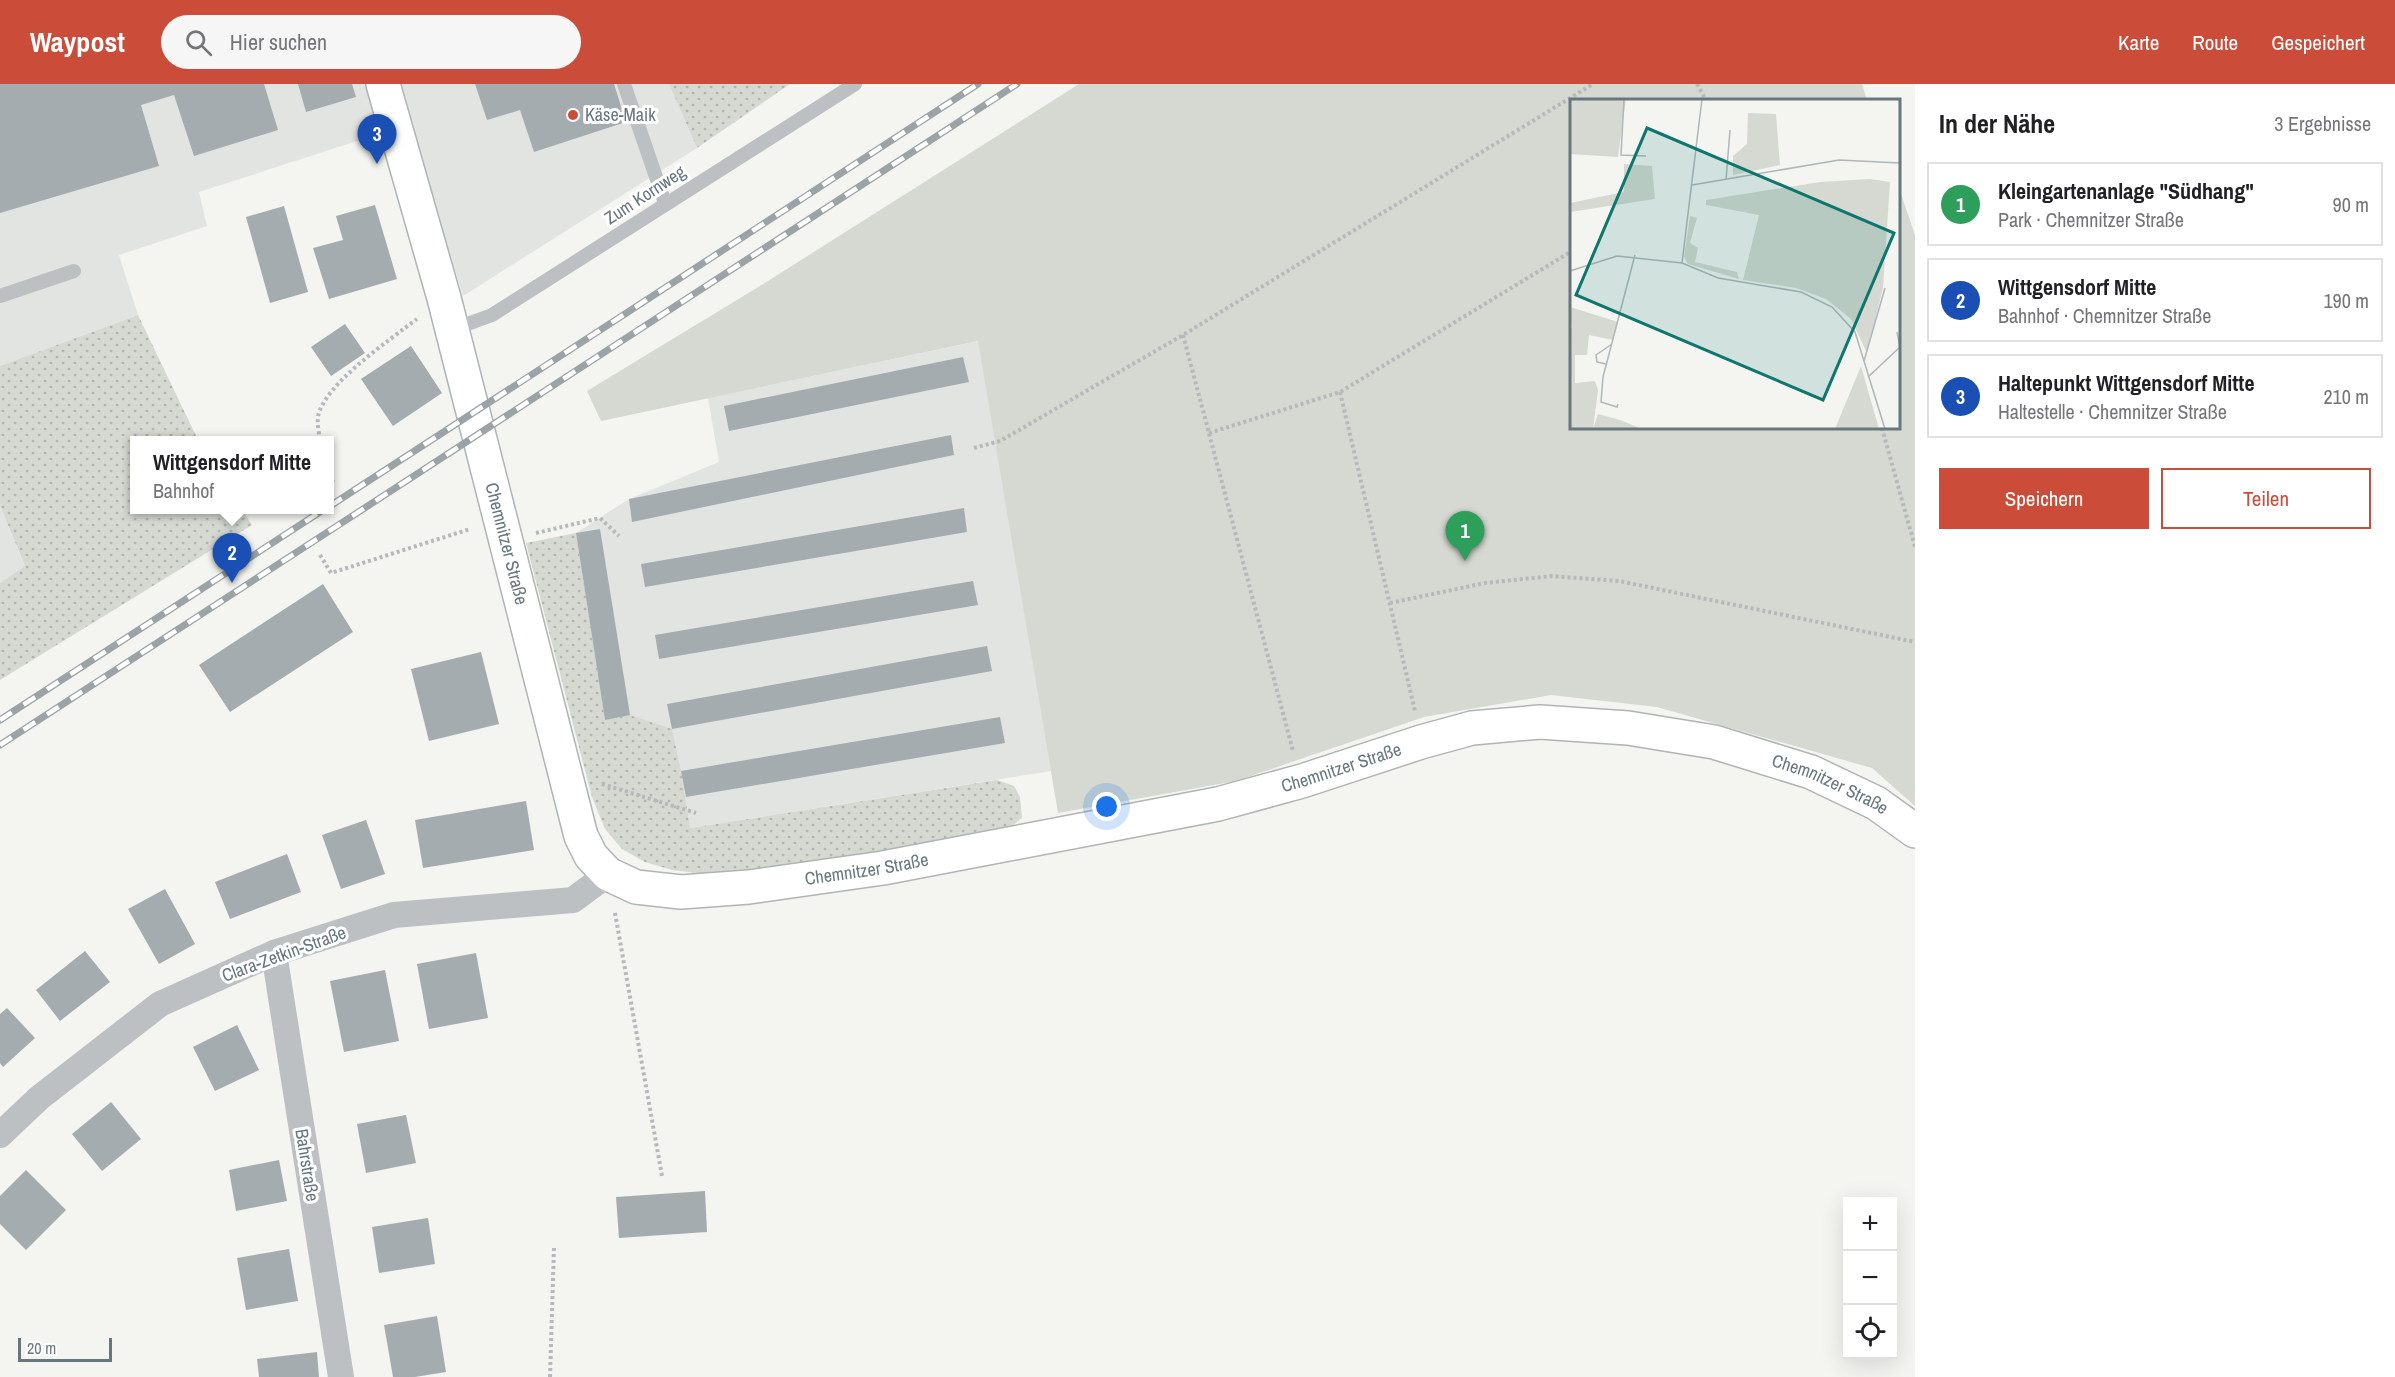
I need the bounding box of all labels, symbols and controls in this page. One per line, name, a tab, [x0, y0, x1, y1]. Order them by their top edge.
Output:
search box	[161, 15, 581, 69]
text: Waypost	[30, 23, 125, 61]
icon: search	[182, 26, 215, 59]
text: Hier suchen	[230, 27, 327, 57]
text: Karte	[2118, 28, 2159, 57]
text: Route	[2192, 28, 2238, 57]
text: Gespeichert	[2271, 28, 2365, 57]
inset map	[1570, 99, 1900, 429]
place label: Käse-Maik	[585, 102, 656, 127]
text: In der Nähe	[1939, 106, 2055, 141]
marker: Käse-Maik	[566, 108, 580, 122]
text: 3 Ergebnisse	[2274, 110, 2371, 137]
pin: 3	[358, 115, 397, 164]
street label: Zum Kornweg	[599, 159, 691, 230]
text: Kleingartenanlage "Südhang"	[1998, 176, 2254, 206]
text: 1	[1956, 191, 1965, 218]
text: 90 m	[2333, 191, 2369, 218]
text: Park · Chemnitzer Straße	[1998, 206, 2184, 233]
text: Wittgensdorf Mitte	[1998, 272, 2156, 302]
text: 2	[1956, 287, 1965, 314]
text: 190 m	[2323, 287, 2369, 314]
text: Bahnhof · Chemnitzer Straße	[1998, 302, 2211, 329]
text: Haltepunkt Wittgensdorf Mitte	[1998, 368, 2254, 398]
text: 3	[1956, 383, 1965, 410]
text: 210 m	[2323, 383, 2369, 410]
text: Haltestelle · Chemnitzer Straße	[1998, 398, 2227, 425]
popup	[130, 436, 334, 514]
text: Wittgensdorf Mitte	[153, 447, 311, 477]
button: Speichern	[1939, 468, 2149, 529]
button: Teilen	[2161, 468, 2371, 529]
text: Bahnhof	[153, 477, 214, 504]
street label: Chemnitzer Straße	[480, 480, 535, 607]
pin: 1	[1446, 512, 1484, 561]
pin: 2	[212, 534, 252, 583]
street label: Chemnitzer Straße	[1278, 736, 1404, 798]
street label: Chemnitzer Straße	[1769, 748, 1894, 820]
your location	[1092, 792, 1121, 821]
street label: Chemnitzer Straße	[803, 847, 930, 891]
street label: Clara-Zetkin-Straße	[218, 919, 349, 988]
street label: Bahrstraße	[289, 1127, 326, 1203]
map controls	[1843, 1197, 1897, 1359]
button: +	[1843, 1197, 1897, 1251]
button: −	[1843, 1251, 1897, 1305]
button: locate	[1843, 1305, 1897, 1359]
scale bar	[18, 1335, 112, 1362]
text: 20 m	[27, 1337, 56, 1359]

